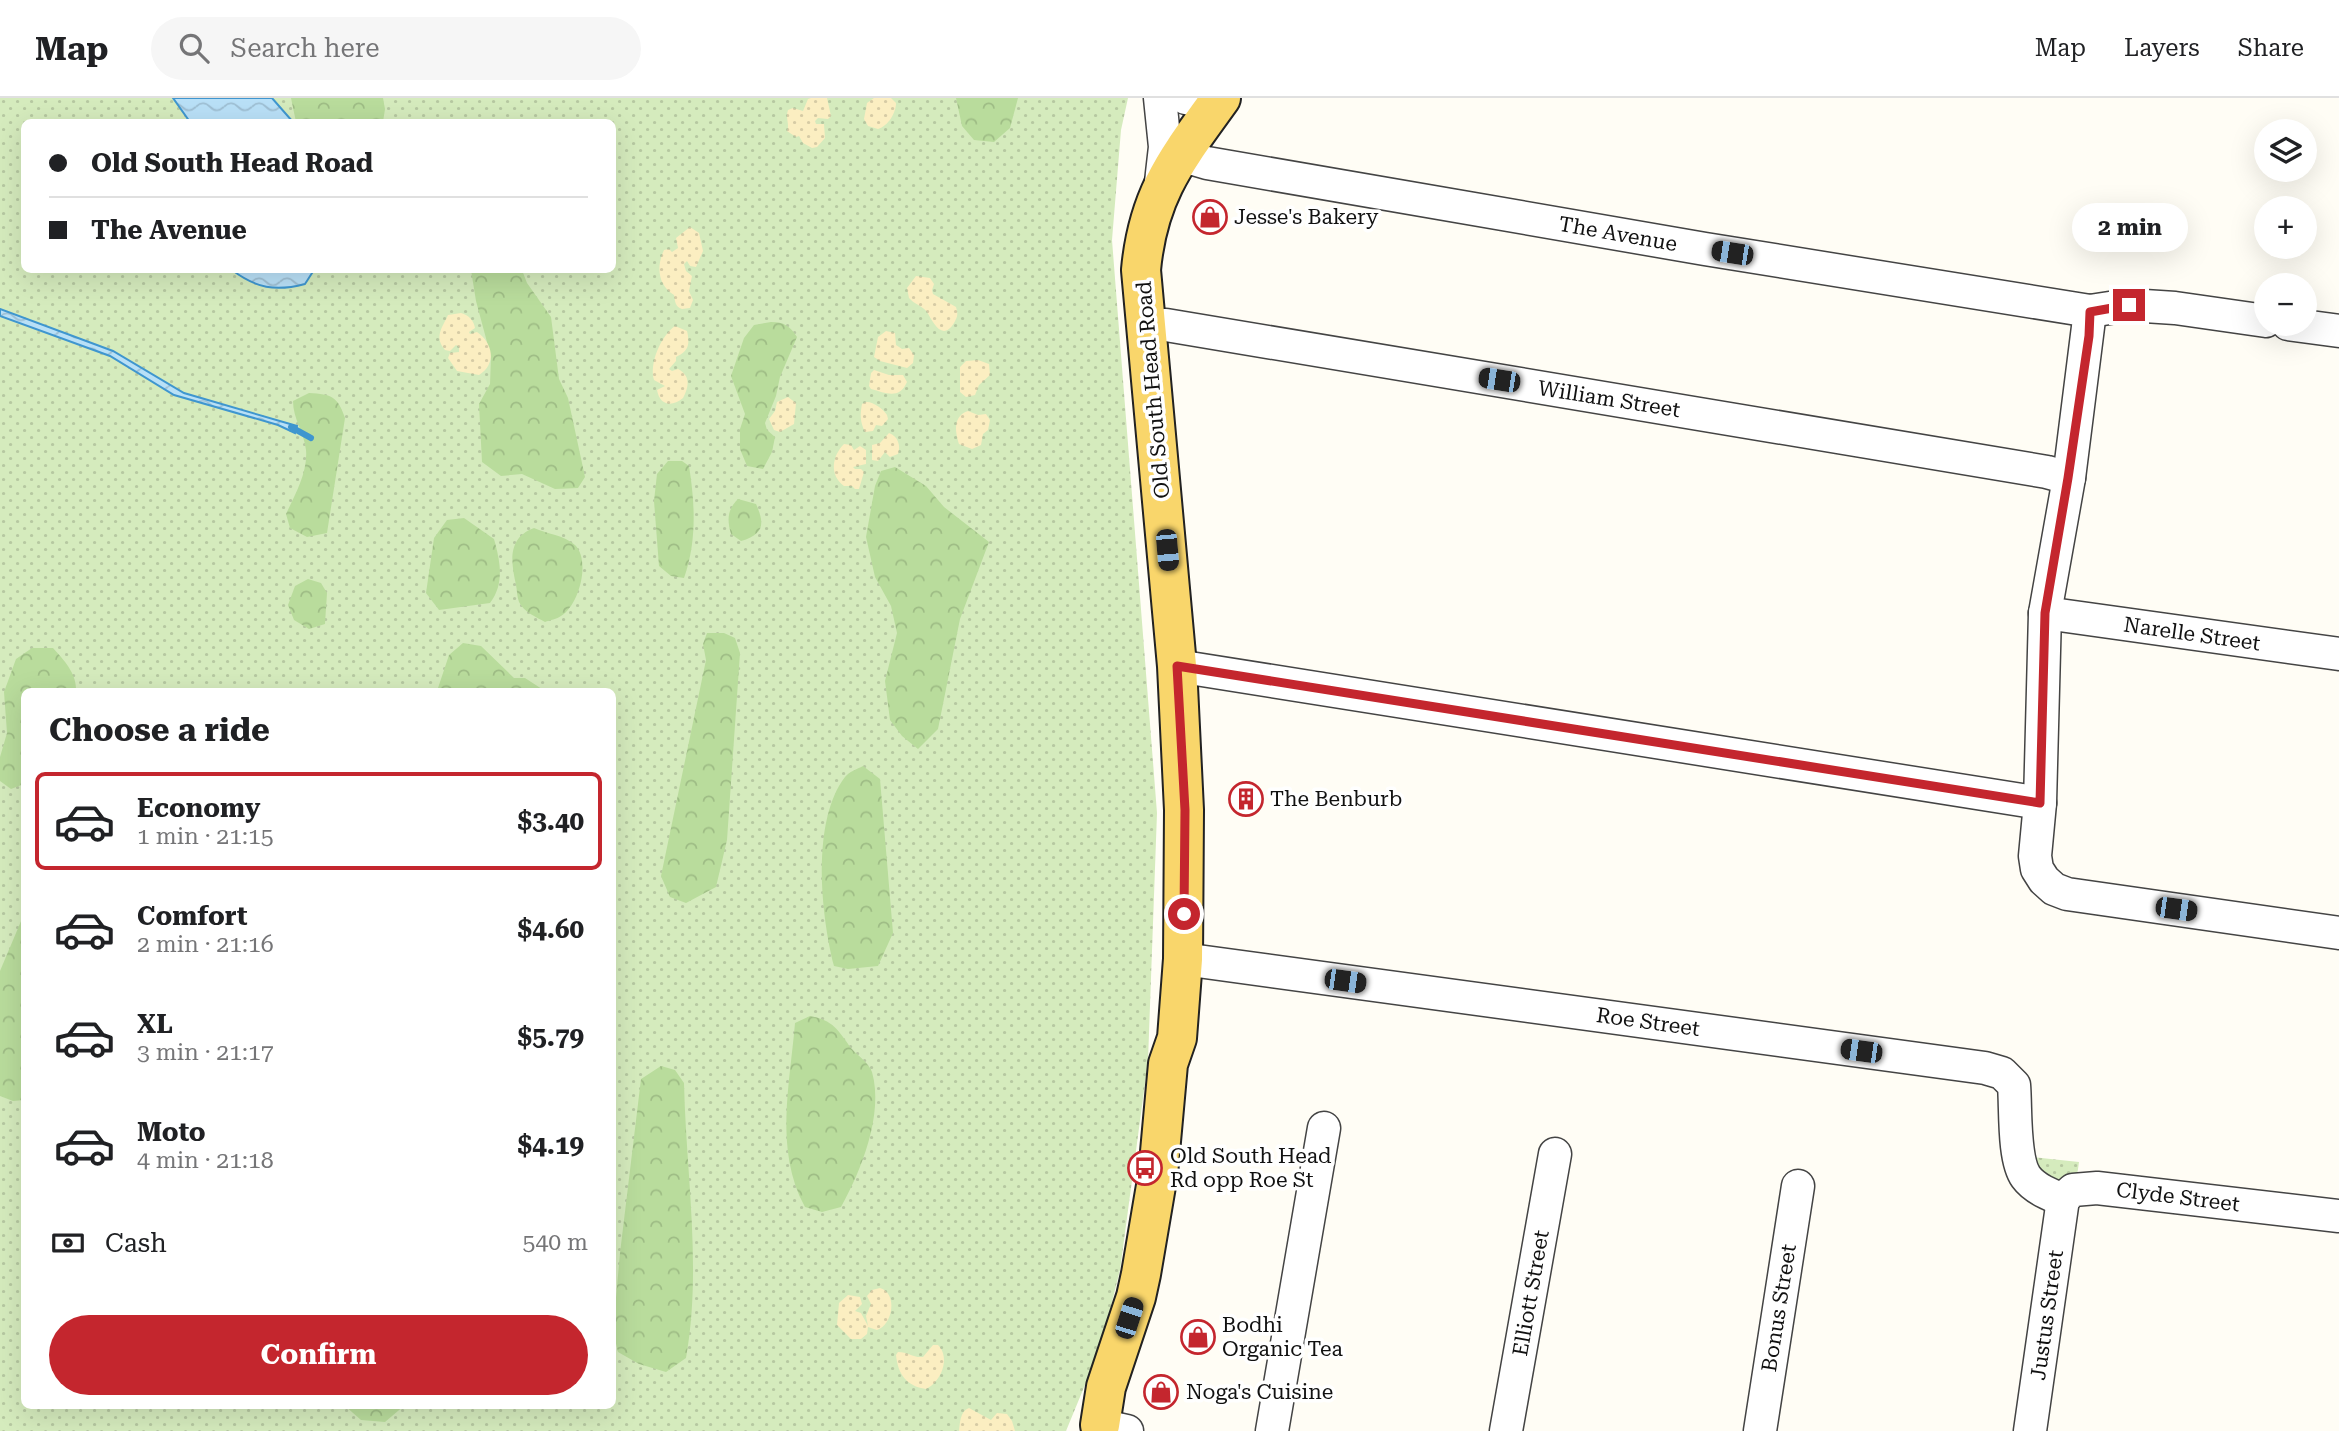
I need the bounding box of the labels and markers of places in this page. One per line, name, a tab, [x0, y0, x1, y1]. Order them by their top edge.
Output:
shop icon: Jesse's Bakery	[1191, 198, 1229, 236]
place label: Jesse's Bakery	[1234, 205, 1379, 229]
building icon: The Benburb	[1227, 780, 1265, 818]
place label: The Benburb	[1270, 787, 1402, 811]
place label: Old South Head Rd opp Roe St	[1170, 1144, 1332, 1192]
bus stop icon: Old South Head Rd opp Roe St	[1126, 1149, 1164, 1187]
place label: Bodhi Organic Tea	[1222, 1313, 1343, 1361]
shop icon: Bodhi Organic Tea	[1179, 1318, 1217, 1356]
shop icon: Noga's Cuisine	[1142, 1373, 1180, 1411]
place label: Noga's Cuisine	[1186, 1380, 1333, 1404]

